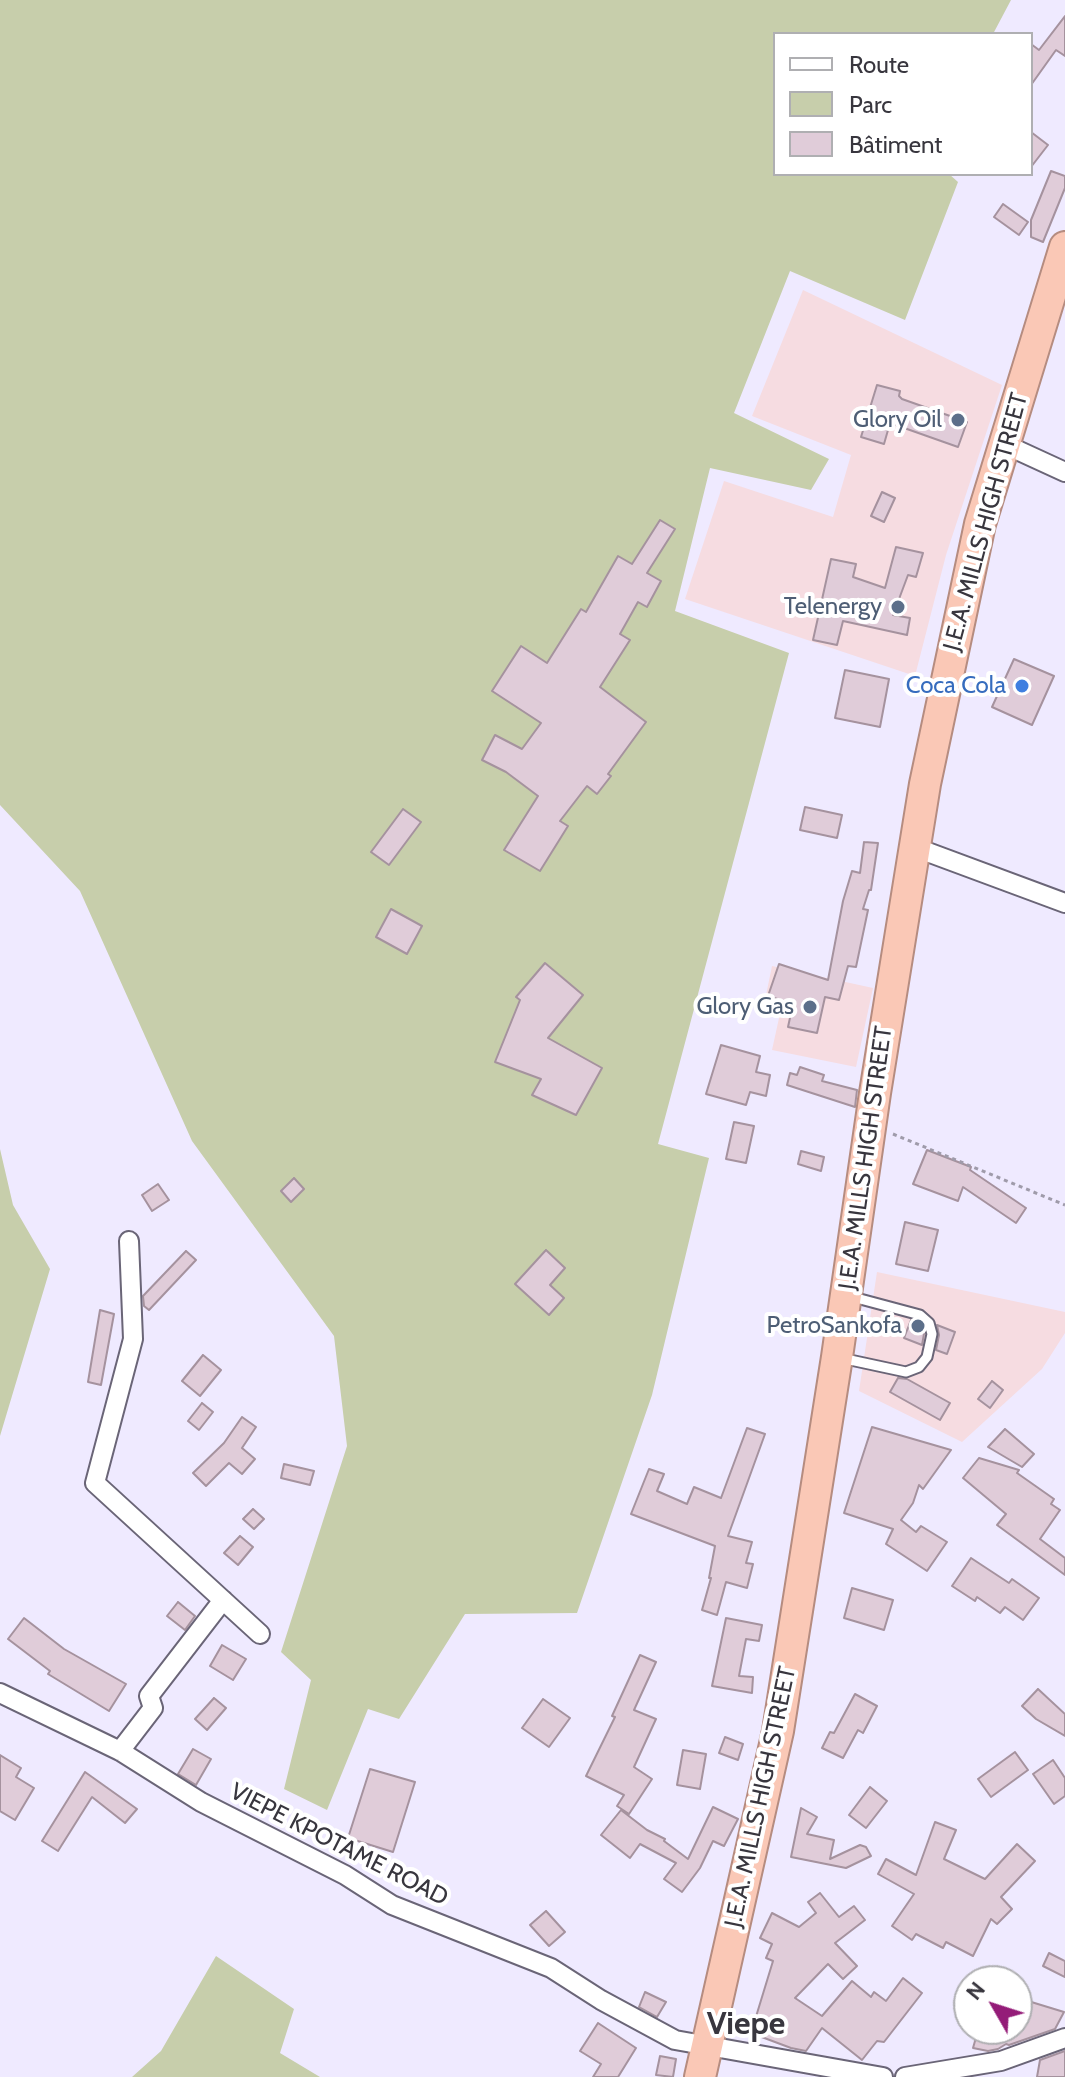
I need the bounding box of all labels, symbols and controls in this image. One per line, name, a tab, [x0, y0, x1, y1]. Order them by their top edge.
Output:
legend	[773, 32, 1033, 176]
text: Route	[849, 50, 909, 79]
text: Parc	[849, 90, 892, 119]
text: Bâtiment	[849, 130, 942, 159]
street label: J.E.A. MILLS HIGH STREET	[938, 390, 1034, 654]
place label: Glory Oil	[853, 406, 942, 434]
marker: Glory Oil	[949, 411, 967, 429]
place label: Telenergy	[784, 593, 882, 621]
marker: Telenergy	[889, 598, 907, 616]
place label: Coca Cola	[906, 672, 1006, 700]
marker: Coca Cola	[1013, 677, 1031, 695]
place label: Glory Gas	[697, 993, 794, 1021]
marker: Glory Gas	[801, 998, 819, 1016]
street label: J.E.A. MILLS HIGH STREET	[833, 1024, 899, 1292]
place label: PetroSankofa	[767, 1312, 902, 1340]
marker: PetroSankofa	[909, 1317, 927, 1335]
street label: J.E.A. MILLS HIGH STREET	[719, 1664, 803, 1930]
street label: VIEPE KPOTAME ROAD	[225, 1777, 453, 1913]
north arrow	[953, 1965, 1033, 2045]
text: N	[960, 1976, 991, 2005]
district label: Viepe	[707, 2006, 785, 2044]

